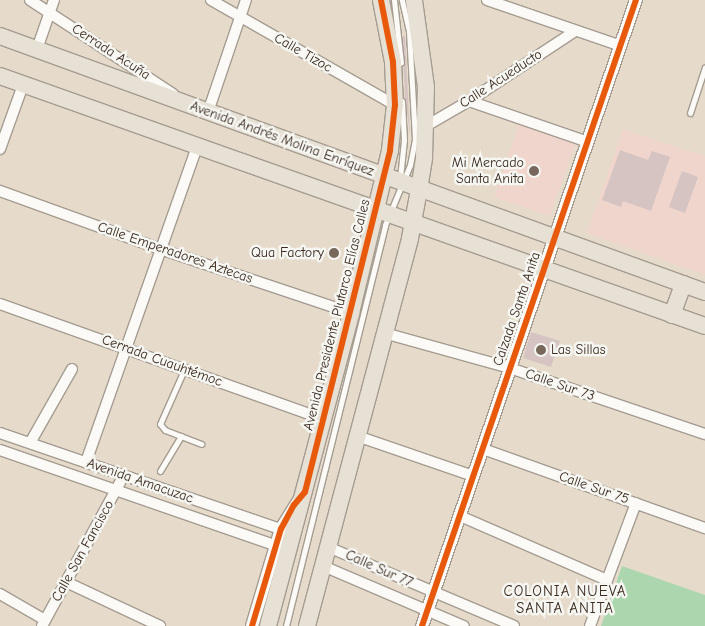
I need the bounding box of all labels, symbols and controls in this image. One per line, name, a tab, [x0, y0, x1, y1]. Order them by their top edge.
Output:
street label: Cerrada Acuña	[69, 20, 153, 84]
street label: Calle Tizoc	[271, 30, 335, 76]
street label: Calle Acueducto	[457, 46, 545, 112]
street label: Avenida Andrés Molina Enríquez	[188, 98, 376, 180]
place label: Mi Mercado Santa Anita	[452, 155, 524, 188]
marker: Mi Mercado Santa Anita	[528, 165, 540, 177]
street label: Avenida Presidente Plutarco Elías Calles	[300, 198, 374, 432]
street label: Calle Emperadores Aztecas	[95, 219, 255, 287]
place label: Qua Factory	[251, 245, 324, 261]
marker: Qua Factory	[328, 247, 340, 259]
street label: Calzada Santa Anita	[490, 250, 544, 368]
street label: Cerrada Cuauhtémoc	[99, 331, 225, 391]
place label: Las Sillas	[551, 342, 606, 358]
marker: Las Sillas	[535, 344, 547, 356]
street label: Calle Sur 73	[523, 365, 597, 405]
street label: Avenida Amacuzac	[85, 455, 195, 507]
street label: Calle Sur 75	[557, 468, 631, 508]
street label: Calle San Fancisco	[48, 497, 118, 605]
street label: Calle Sur 77	[343, 547, 415, 591]
district label: COLONIA NUEVA SANTA ANITA	[502, 582, 628, 617]

